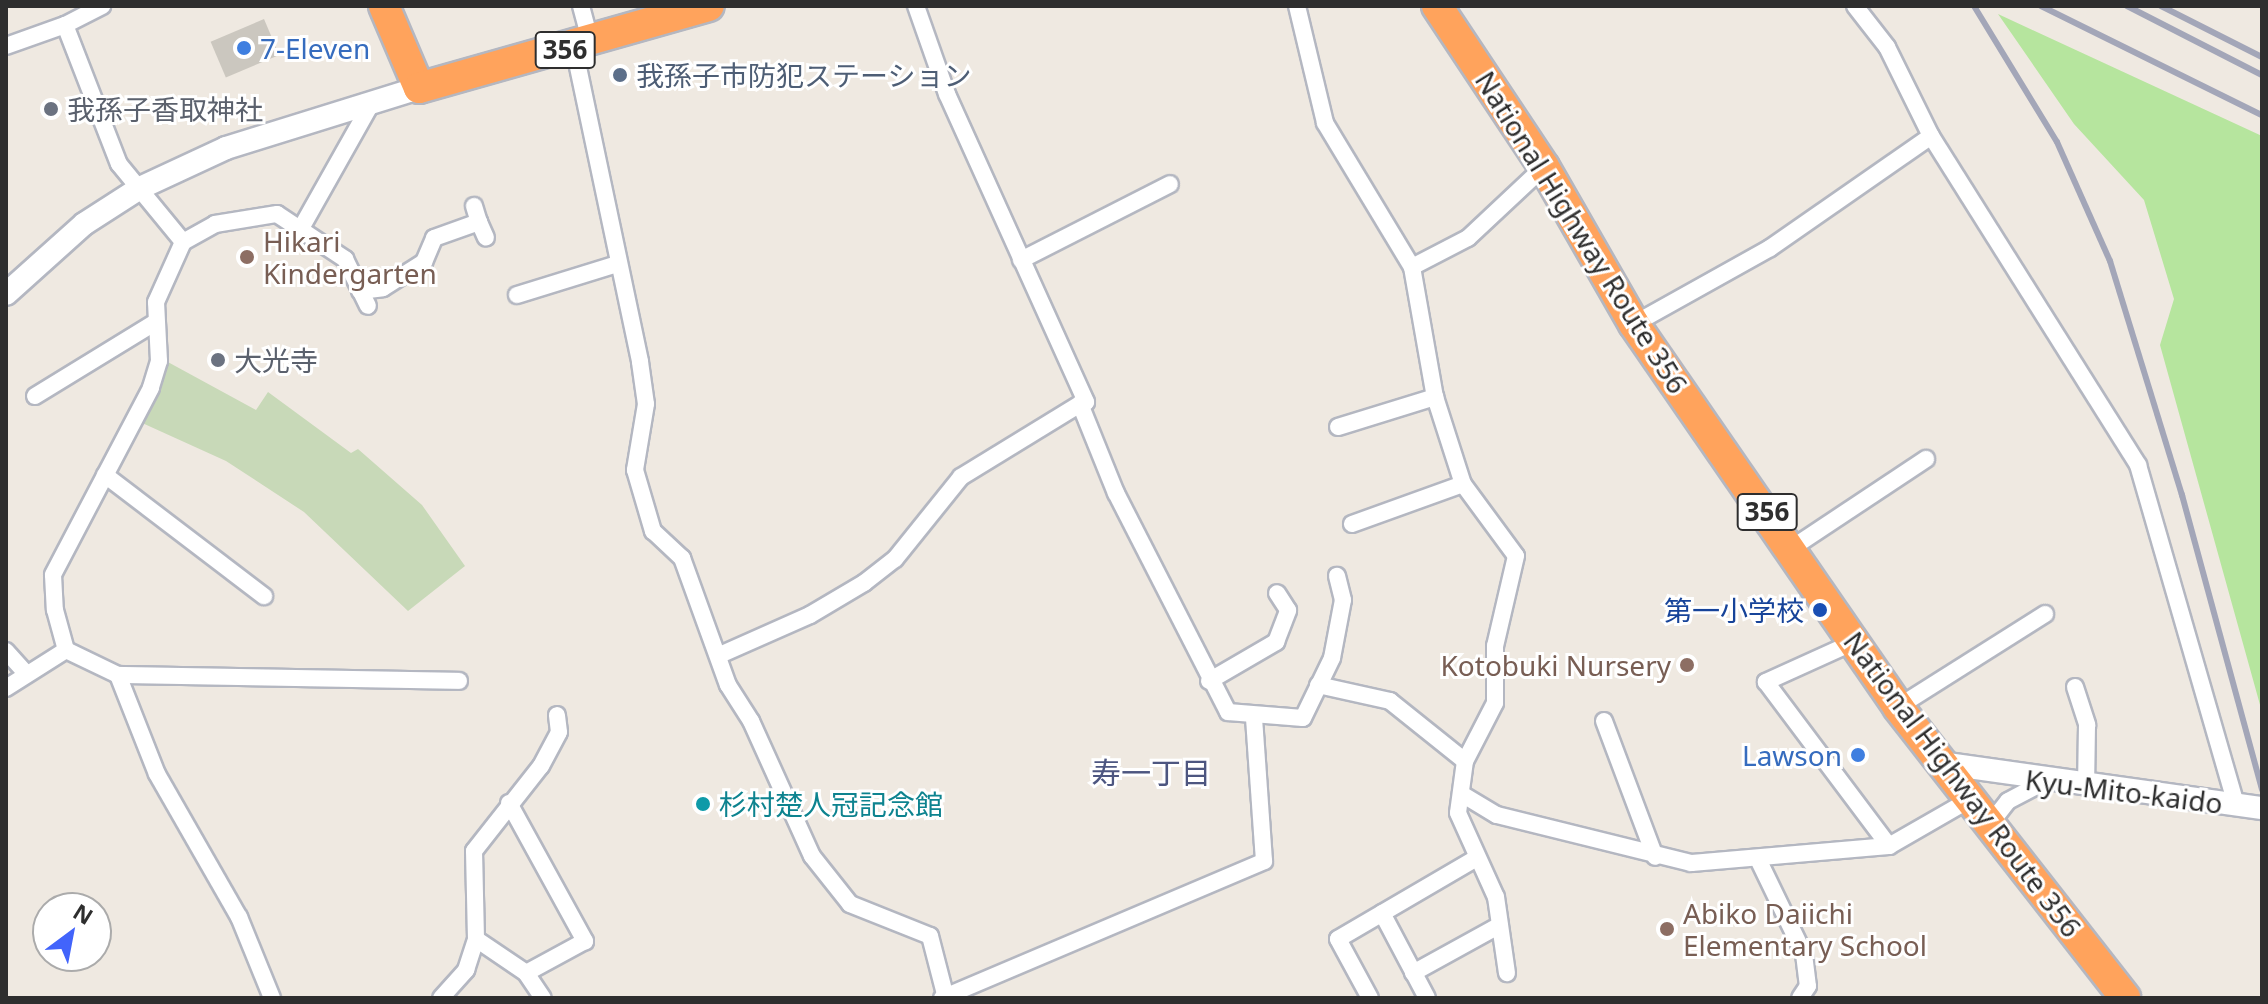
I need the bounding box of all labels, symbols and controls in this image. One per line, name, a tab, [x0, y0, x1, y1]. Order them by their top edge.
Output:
road number: 356	[533, 28, 597, 72]
place label: 7-Eleven	[260, 31, 370, 65]
marker: 7-Eleven	[235, 39, 253, 57]
place label: 我孫子市防犯ステーション	[636, 58, 972, 92]
street label: National Highway Route 356	[1469, 65, 1695, 399]
marker: 我孫子市防犯ステーション	[611, 66, 629, 84]
place label: 我孫子香取神社	[67, 92, 263, 126]
marker: 我孫子香取神社	[42, 100, 60, 118]
place label: Hikari Kindergarten	[263, 224, 437, 290]
marker: Hikari Kindergarten	[238, 248, 256, 266]
place label: 大光寺	[234, 343, 318, 377]
marker: 大光寺	[209, 351, 227, 369]
road number: 356	[1735, 490, 1799, 534]
place label: 第一小学校	[1664, 593, 1804, 627]
marker: 第一小学校	[1811, 601, 1829, 619]
street label: National Highway Route 356	[1837, 625, 2089, 943]
place label: Kotobuki Nursery	[1441, 648, 1671, 682]
marker: Kotobuki Nursery	[1678, 656, 1696, 674]
place label: Lawson	[1742, 738, 1842, 772]
marker: Lawson	[1849, 746, 1867, 764]
district label: 寿一丁目	[1091, 755, 1211, 791]
street label: Kyu-Mito-kaido	[2023, 762, 2225, 820]
place label: 杉村楚人冠記念館	[719, 787, 943, 821]
marker: 杉村楚人冠記念館	[694, 795, 712, 813]
north arrow	[32, 892, 112, 972]
text: N	[68, 896, 99, 931]
place label: Abiko Daiichi Elementary School	[1683, 896, 1927, 962]
marker: Abiko Daiichi Elementary School	[1658, 920, 1676, 938]

